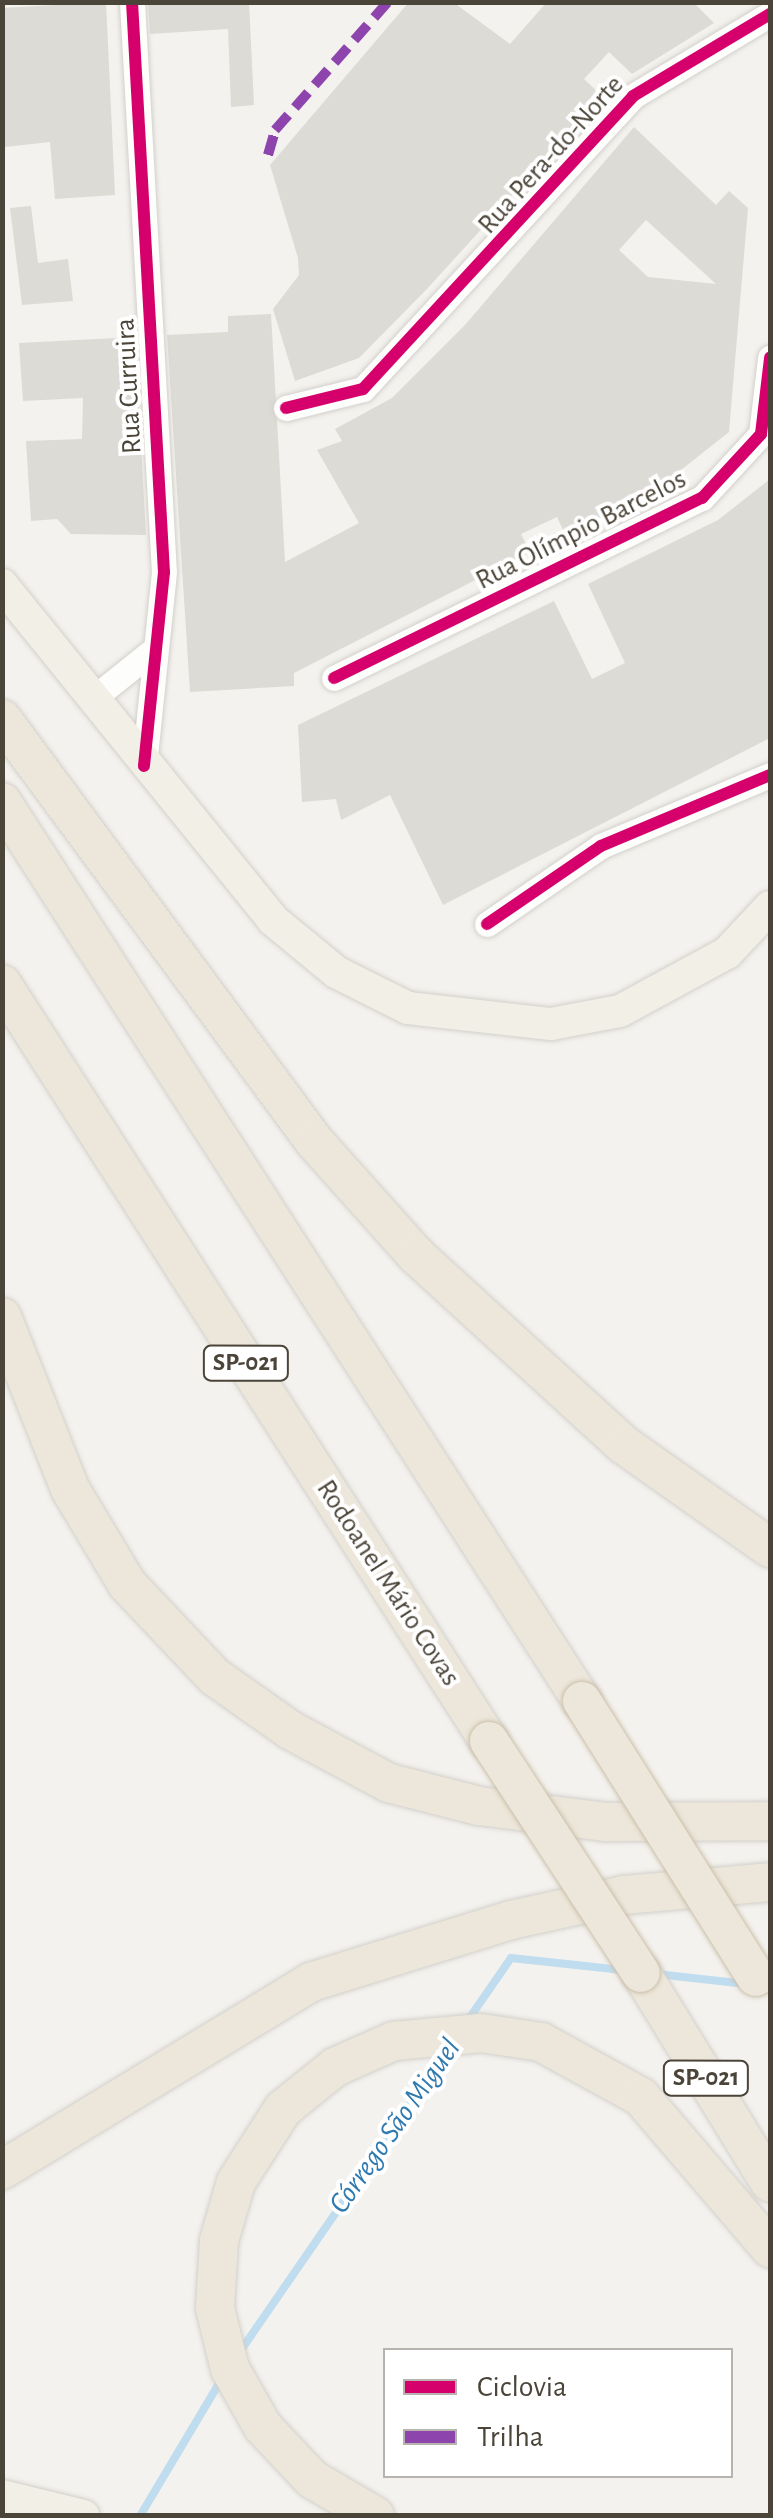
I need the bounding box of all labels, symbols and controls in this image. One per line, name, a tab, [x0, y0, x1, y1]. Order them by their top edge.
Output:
street label: Rua Pera-do-Norte	[471, 69, 631, 241]
street label: Rua Curruira	[109, 317, 149, 455]
street label: Rua Olímpio Barcelos	[470, 462, 692, 598]
road number: SP-021	[201, 1343, 291, 1383]
street label: Rodoanel Mário Covas	[309, 1474, 467, 1692]
water label: Córrego São Miguel	[321, 2031, 469, 2221]
road number: SP-021	[661, 2058, 751, 2098]
legend	[383, 2348, 733, 2478]
text: Ciclovia	[477, 2372, 567, 2402]
text: Trilha	[477, 2422, 544, 2452]

